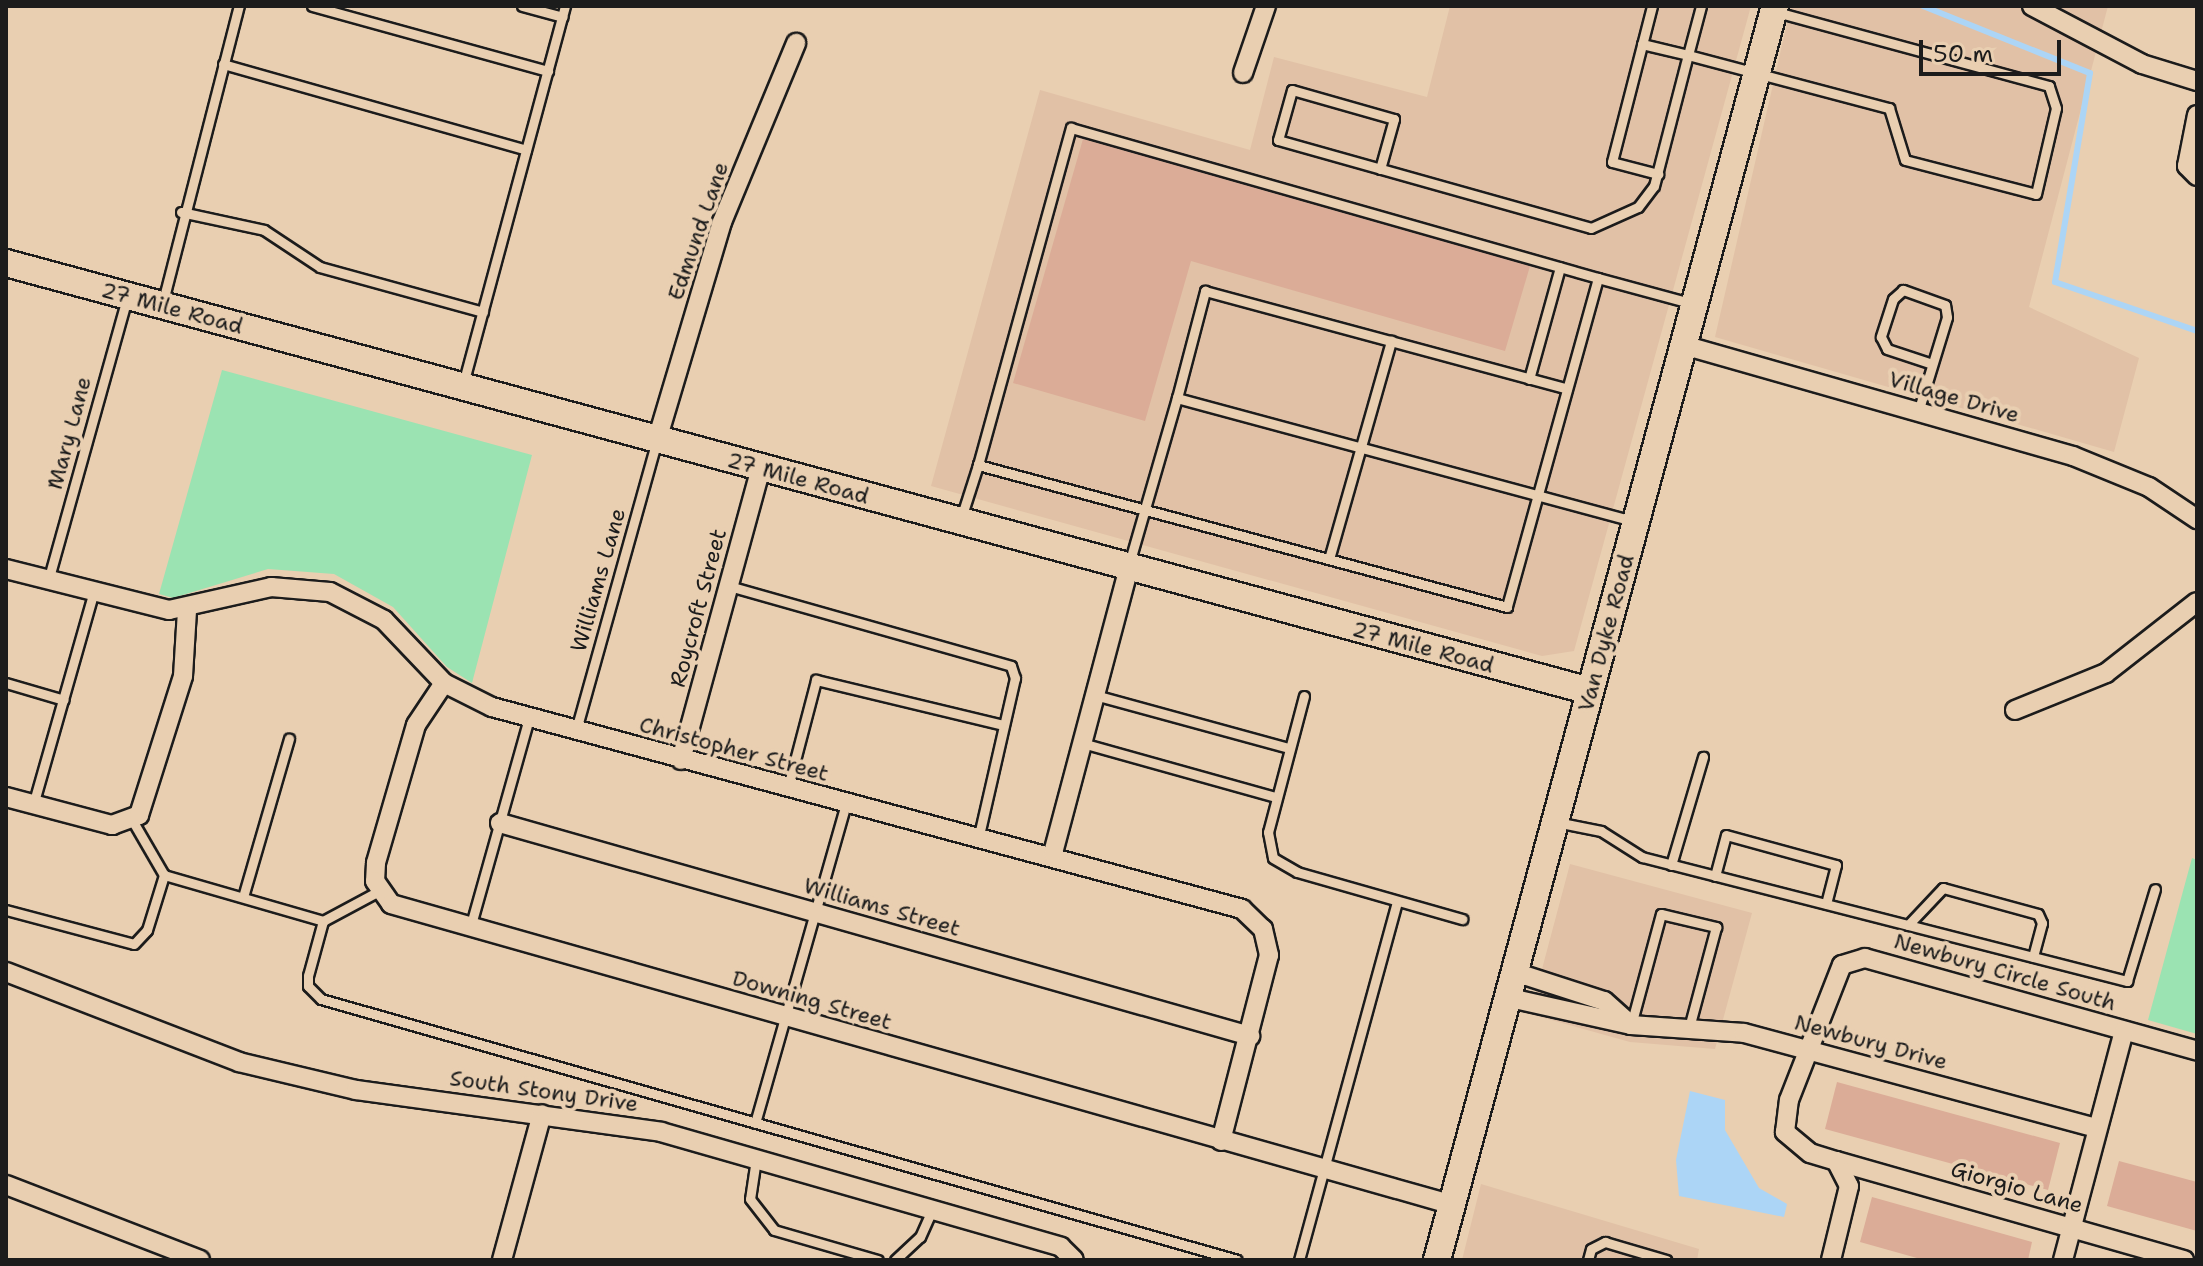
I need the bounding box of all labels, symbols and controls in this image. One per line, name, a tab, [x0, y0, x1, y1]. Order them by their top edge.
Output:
scale bar	[1923, 24, 2065, 74]
text: 50 m	[1933, 38, 1993, 70]
street label: Edmund Lane	[662, 158, 734, 304]
street label: 27 Mile Road	[98, 276, 246, 340]
street label: Village Drive	[1886, 366, 2022, 428]
street label: Mary Lane	[41, 374, 97, 492]
street label: 27 Mile Road	[724, 446, 872, 510]
street label: Williams Lane	[565, 505, 631, 655]
street label: Roycroft Street	[664, 526, 732, 690]
street label: Van Dyke Road	[1572, 551, 1640, 715]
street label: 27 Mile Road	[1349, 615, 1497, 679]
street label: Christopher Street	[636, 711, 832, 787]
street label: Williams Street	[801, 872, 963, 942]
street label: Newbury Circle South	[1891, 928, 2119, 1016]
street label: Downing Street	[729, 965, 895, 1035]
street label: Newbury Drive	[1792, 1009, 1950, 1075]
street label: South Stony Drive	[448, 1065, 640, 1117]
street label: Giorgio Lane	[1948, 1156, 2086, 1218]

